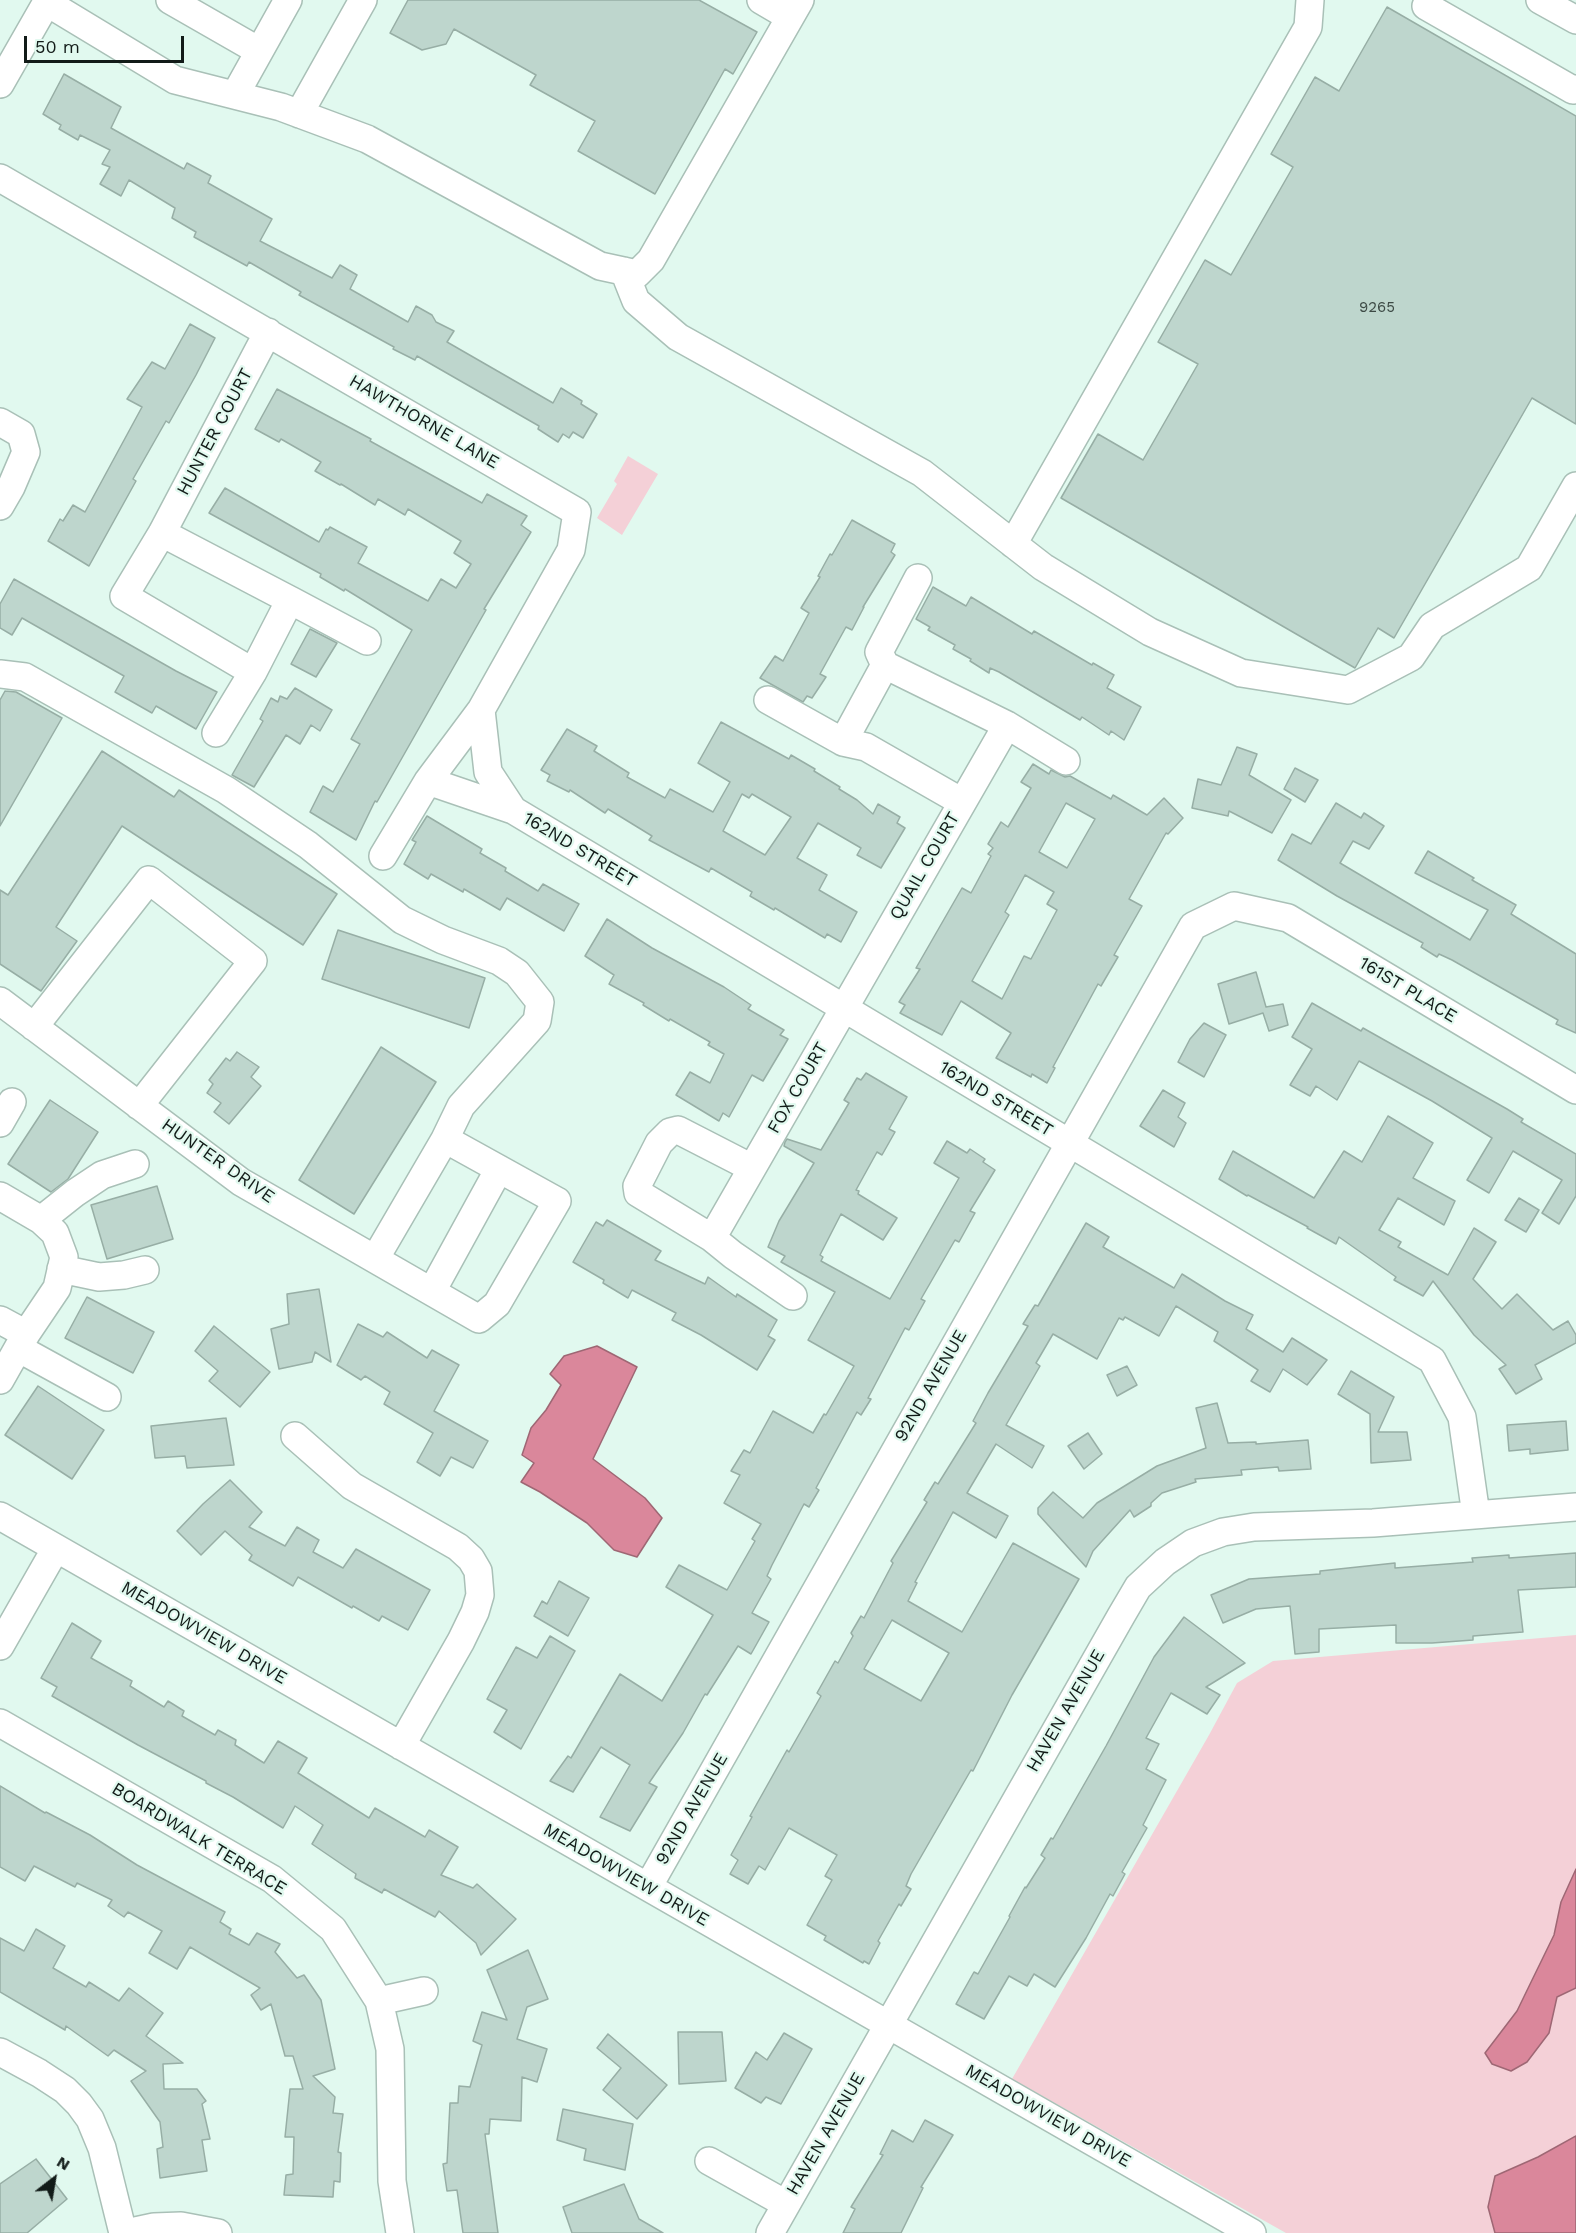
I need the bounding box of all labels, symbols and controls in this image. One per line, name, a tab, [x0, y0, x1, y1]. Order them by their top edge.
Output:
scale bar	[27, 24, 188, 62]
text: 50 m	[35, 36, 80, 57]
house number: 9265	[1359, 299, 1395, 317]
street label: HUNTER COURT	[172, 365, 258, 499]
street label: HAWTHORNE LANE	[345, 370, 503, 474]
street label: 162ND STREET	[519, 808, 641, 892]
street label: QUAIL COURT	[885, 808, 965, 924]
street label: 161ST PLACE	[1355, 952, 1461, 1028]
street label: FOX COURT	[763, 1039, 833, 1137]
street label: 162ND STREET	[935, 1057, 1057, 1141]
street label: HUNTER DRIVE	[157, 1114, 279, 1208]
street label: 92ND AVENUE	[890, 1326, 972, 1446]
street label: MEADOWVIEW DRIVE	[117, 1577, 291, 1689]
street label: HAVEN AVENUE	[1022, 1646, 1110, 1776]
street label: 92ND AVENUE	[651, 1749, 733, 1869]
street label: BOARDWALK TERRACE	[108, 1778, 290, 1900]
street label: MEADOWVIEW DRIVE	[539, 1819, 713, 1931]
street label: MEADOWVIEW DRIVE	[961, 2060, 1135, 2172]
street label: HAVEN AVENUE	[782, 2069, 870, 2199]
north arrow	[24, 2149, 84, 2209]
text: N	[54, 2152, 73, 2174]

